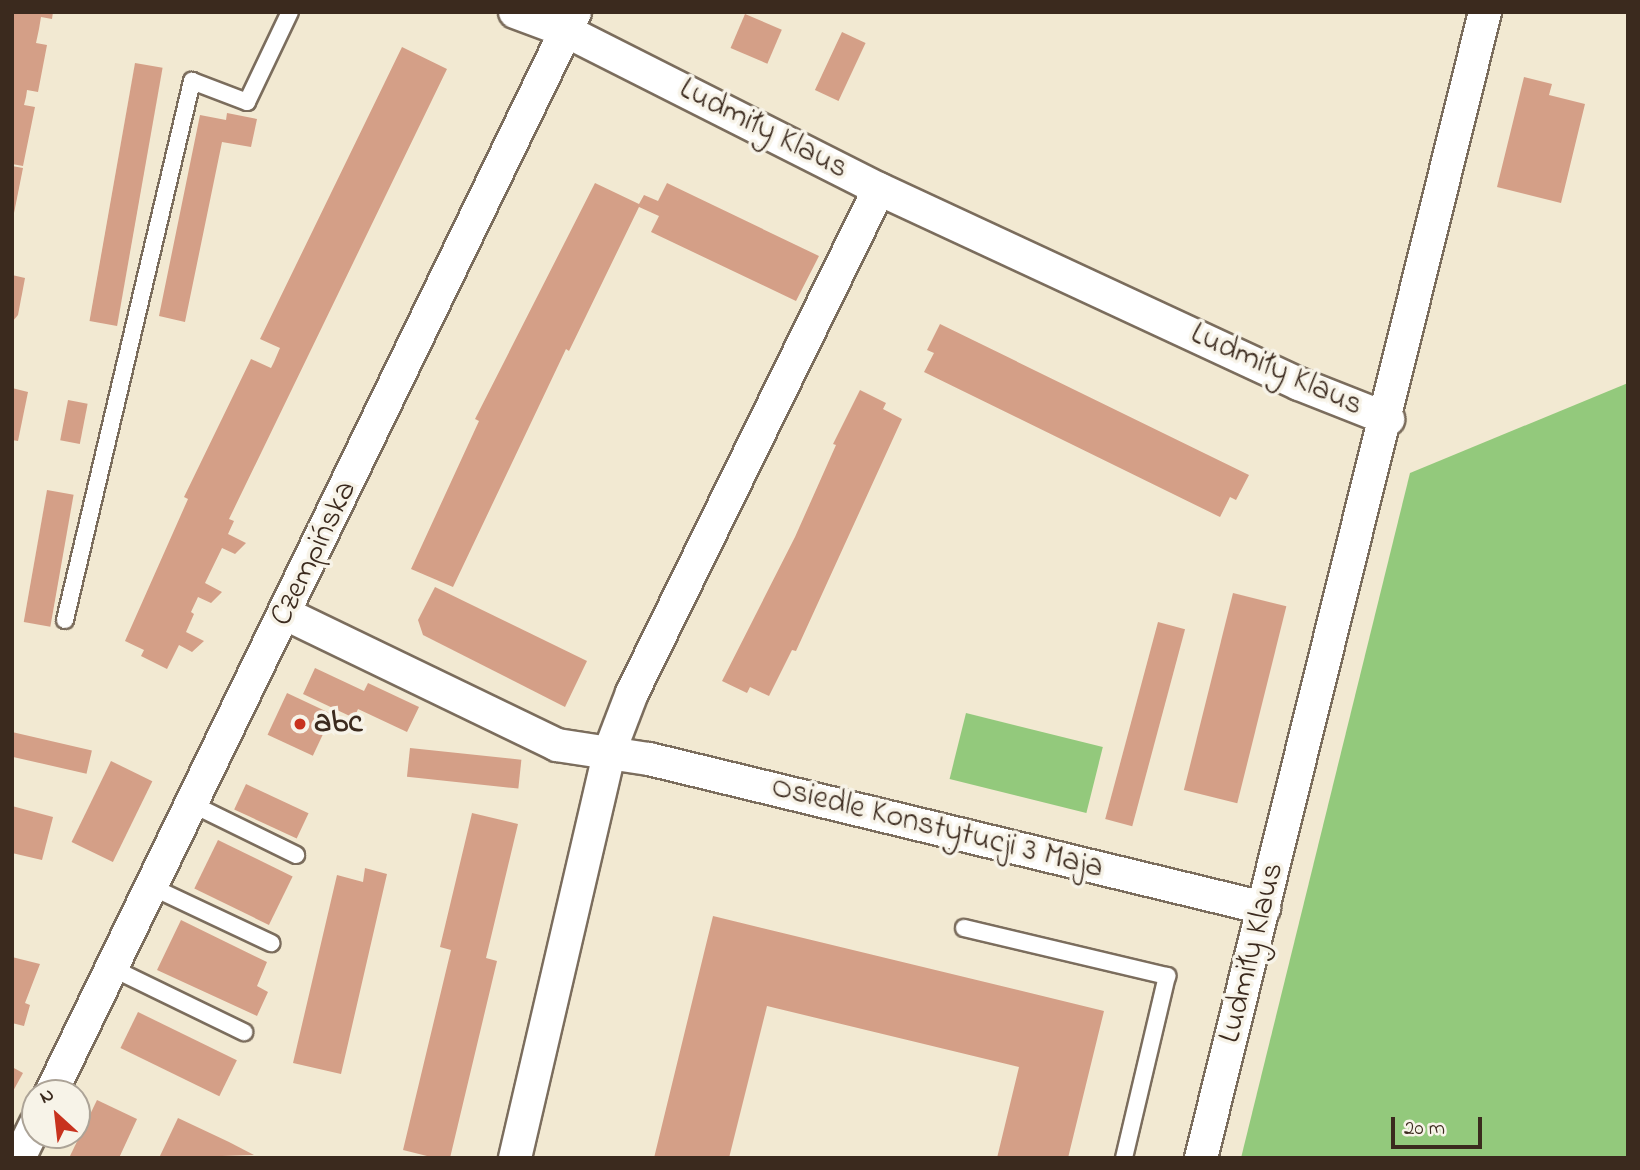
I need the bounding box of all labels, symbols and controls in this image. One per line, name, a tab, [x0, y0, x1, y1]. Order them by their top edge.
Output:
street label: Ludmiły Klaus	[672, 71, 854, 189]
street label: Ludmiły Klaus	[1184, 316, 1368, 426]
street label: Czempińska	[263, 475, 367, 633]
place label: abc	[314, 705, 362, 743]
marker: abc	[292, 716, 308, 732]
street label: Osiedle Konstytucji 3 Maja	[767, 769, 1107, 889]
street label: Ludmiły Klaus	[1212, 859, 1294, 1047]
north arrow	[21, 1079, 91, 1149]
text: N	[35, 1082, 59, 1112]
scale bar	[1395, 1104, 1486, 1148]
text: 20 m	[1404, 1114, 1445, 1144]

